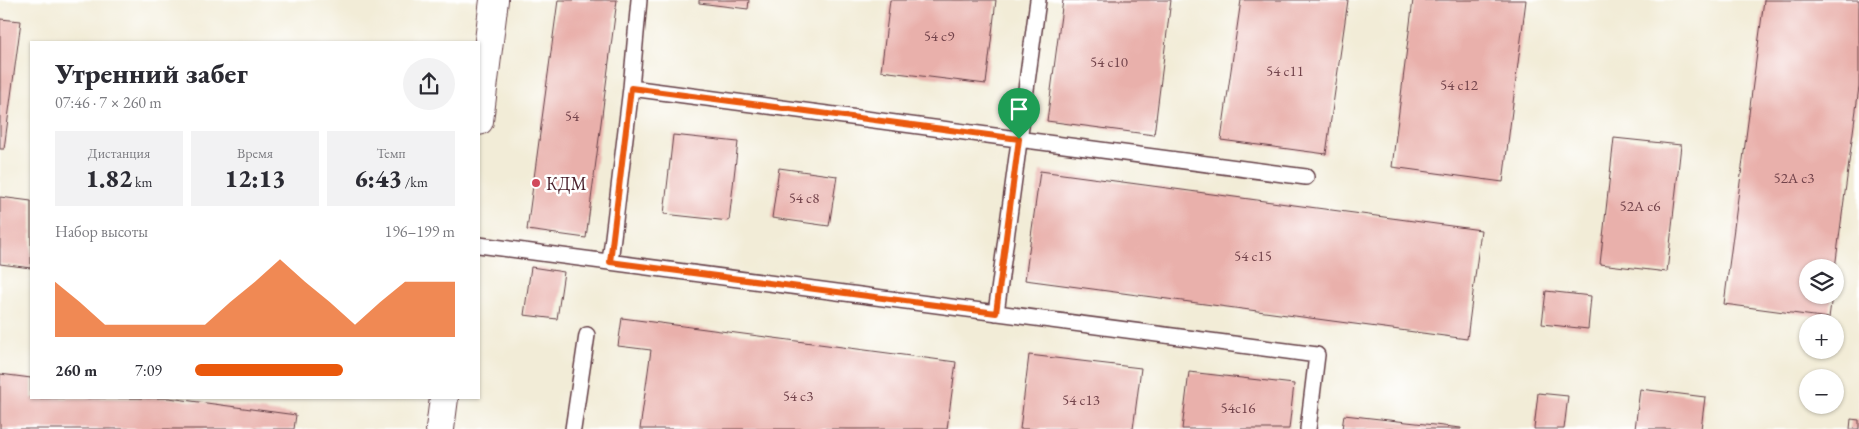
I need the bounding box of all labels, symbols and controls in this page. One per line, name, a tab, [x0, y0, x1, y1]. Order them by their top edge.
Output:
house number: 54 с9	[924, 26, 954, 45]
house number: 54 с10	[1090, 52, 1128, 71]
text: Утренний забег	[55, 55, 248, 91]
button: share	[403, 58, 455, 110]
house number: 54 с11	[1266, 61, 1304, 80]
house number: 54 с12	[1440, 75, 1479, 94]
pin	[998, 88, 1040, 139]
text: 07:46 · 7 × 260 m	[55, 92, 162, 113]
icon: arrive	[1005, 95, 1033, 123]
house number: 54	[565, 106, 580, 125]
text: Дистанция	[88, 144, 150, 162]
text: Время	[237, 144, 273, 162]
text: Темп	[376, 144, 406, 162]
text: 1.82	[85, 162, 132, 194]
text: 12:13	[224, 162, 286, 194]
text: 6:43	[354, 162, 402, 194]
house number: 52А с3	[1773, 168, 1815, 187]
place label: КДМ	[546, 172, 587, 195]
text: km	[132, 173, 153, 191]
text: /km	[402, 173, 428, 191]
marker: КДМ	[530, 177, 542, 189]
house number: 54 с8	[789, 188, 819, 207]
house number: 52А с6	[1619, 196, 1661, 215]
text: Набор высоты	[55, 221, 148, 242]
text: 196–199 m	[384, 221, 455, 242]
house number: 54 с15	[1234, 246, 1272, 265]
map controls	[1799, 259, 1844, 414]
button: layers	[1799, 259, 1844, 304]
button: +	[1799, 314, 1844, 359]
text: 260 m	[55, 360, 97, 381]
text: 7:09	[135, 360, 162, 381]
button: −	[1799, 369, 1844, 414]
house number: 54 с3	[783, 386, 813, 405]
house number: 54 с13	[1062, 390, 1100, 409]
house number: 54с16	[1221, 398, 1255, 417]

